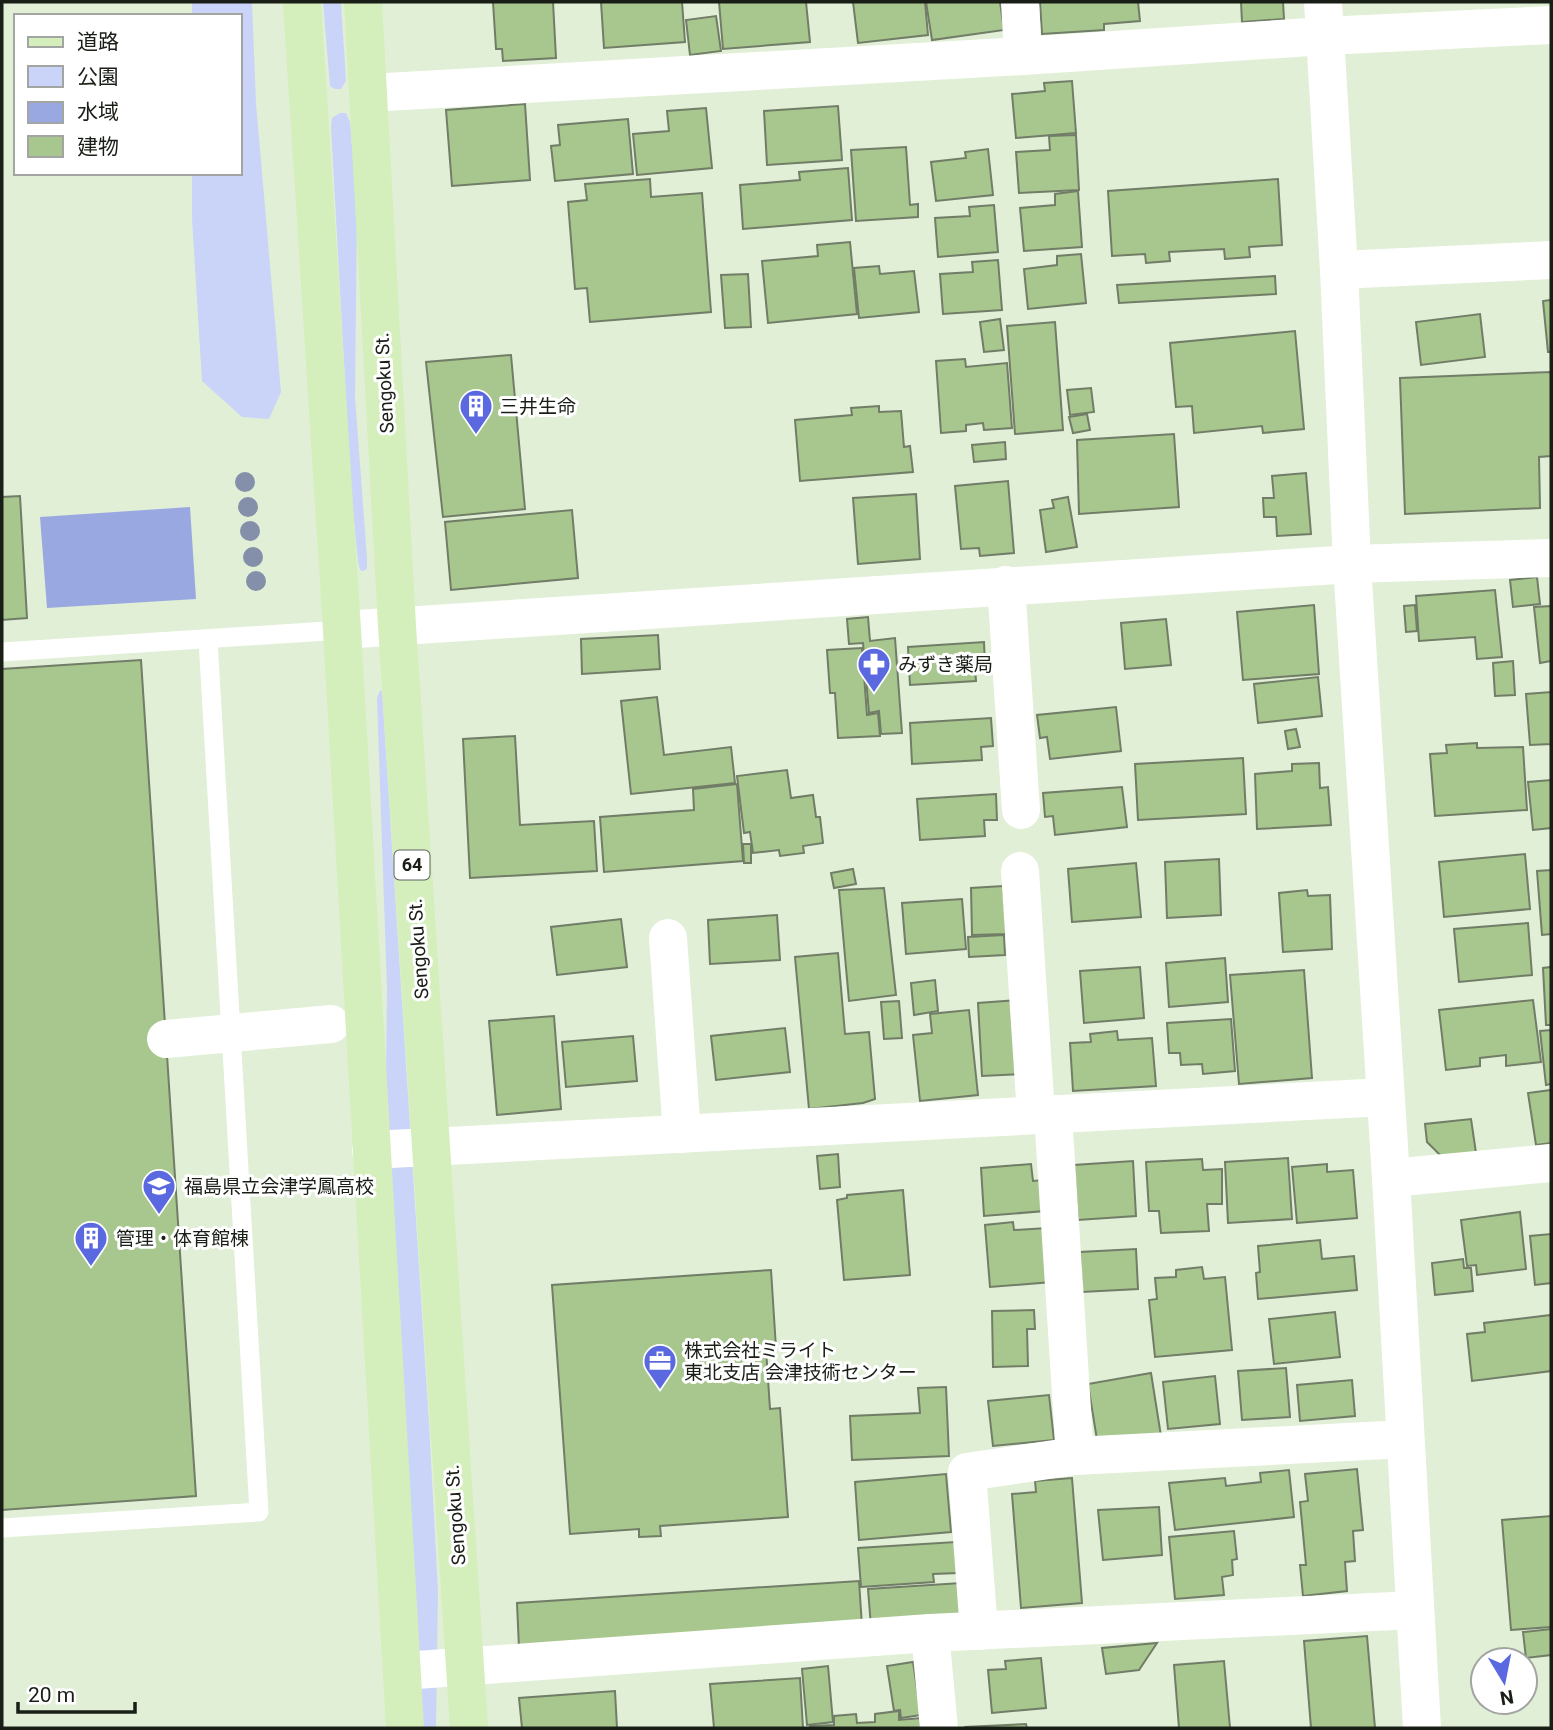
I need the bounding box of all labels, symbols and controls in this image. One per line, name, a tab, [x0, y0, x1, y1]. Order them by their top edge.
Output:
legend	[14, 14, 242, 175]
text: 道路	[77, 30, 119, 54]
text: 公園	[77, 65, 119, 89]
text: 水域	[77, 100, 119, 124]
text: 建物	[77, 135, 119, 159]
street label: Sengoku St.	[370, 332, 399, 434]
building icon: 三井生命	[457, 387, 495, 436]
place label: 三井生命	[500, 395, 576, 418]
pharmacy icon: みずき薬局	[855, 645, 893, 694]
place label: みずき薬局	[898, 653, 993, 676]
road number: 64	[394, 850, 430, 880]
street label: Sengoku St.	[404, 898, 433, 1000]
school or university icon: 福島県立会津学鳳高校	[140, 1167, 178, 1216]
place label: 福島県立会津学鳳高校	[184, 1175, 374, 1198]
building icon: 管理・体育館棟	[72, 1219, 110, 1268]
place label: 管理・体育館棟	[116, 1227, 249, 1250]
place label: 株式会社ミライト 東北支店 会津技術センター	[684, 1339, 917, 1384]
office icon: 株式会社ミライト 東北支店 会津技術センター	[641, 1342, 679, 1391]
street label: Sengoku St.	[441, 1464, 470, 1566]
north arrow	[1469, 1646, 1539, 1716]
scale bar	[18, 1670, 135, 1714]
text: 20 m	[28, 1683, 75, 1707]
text: N	[1498, 1685, 1515, 1710]

